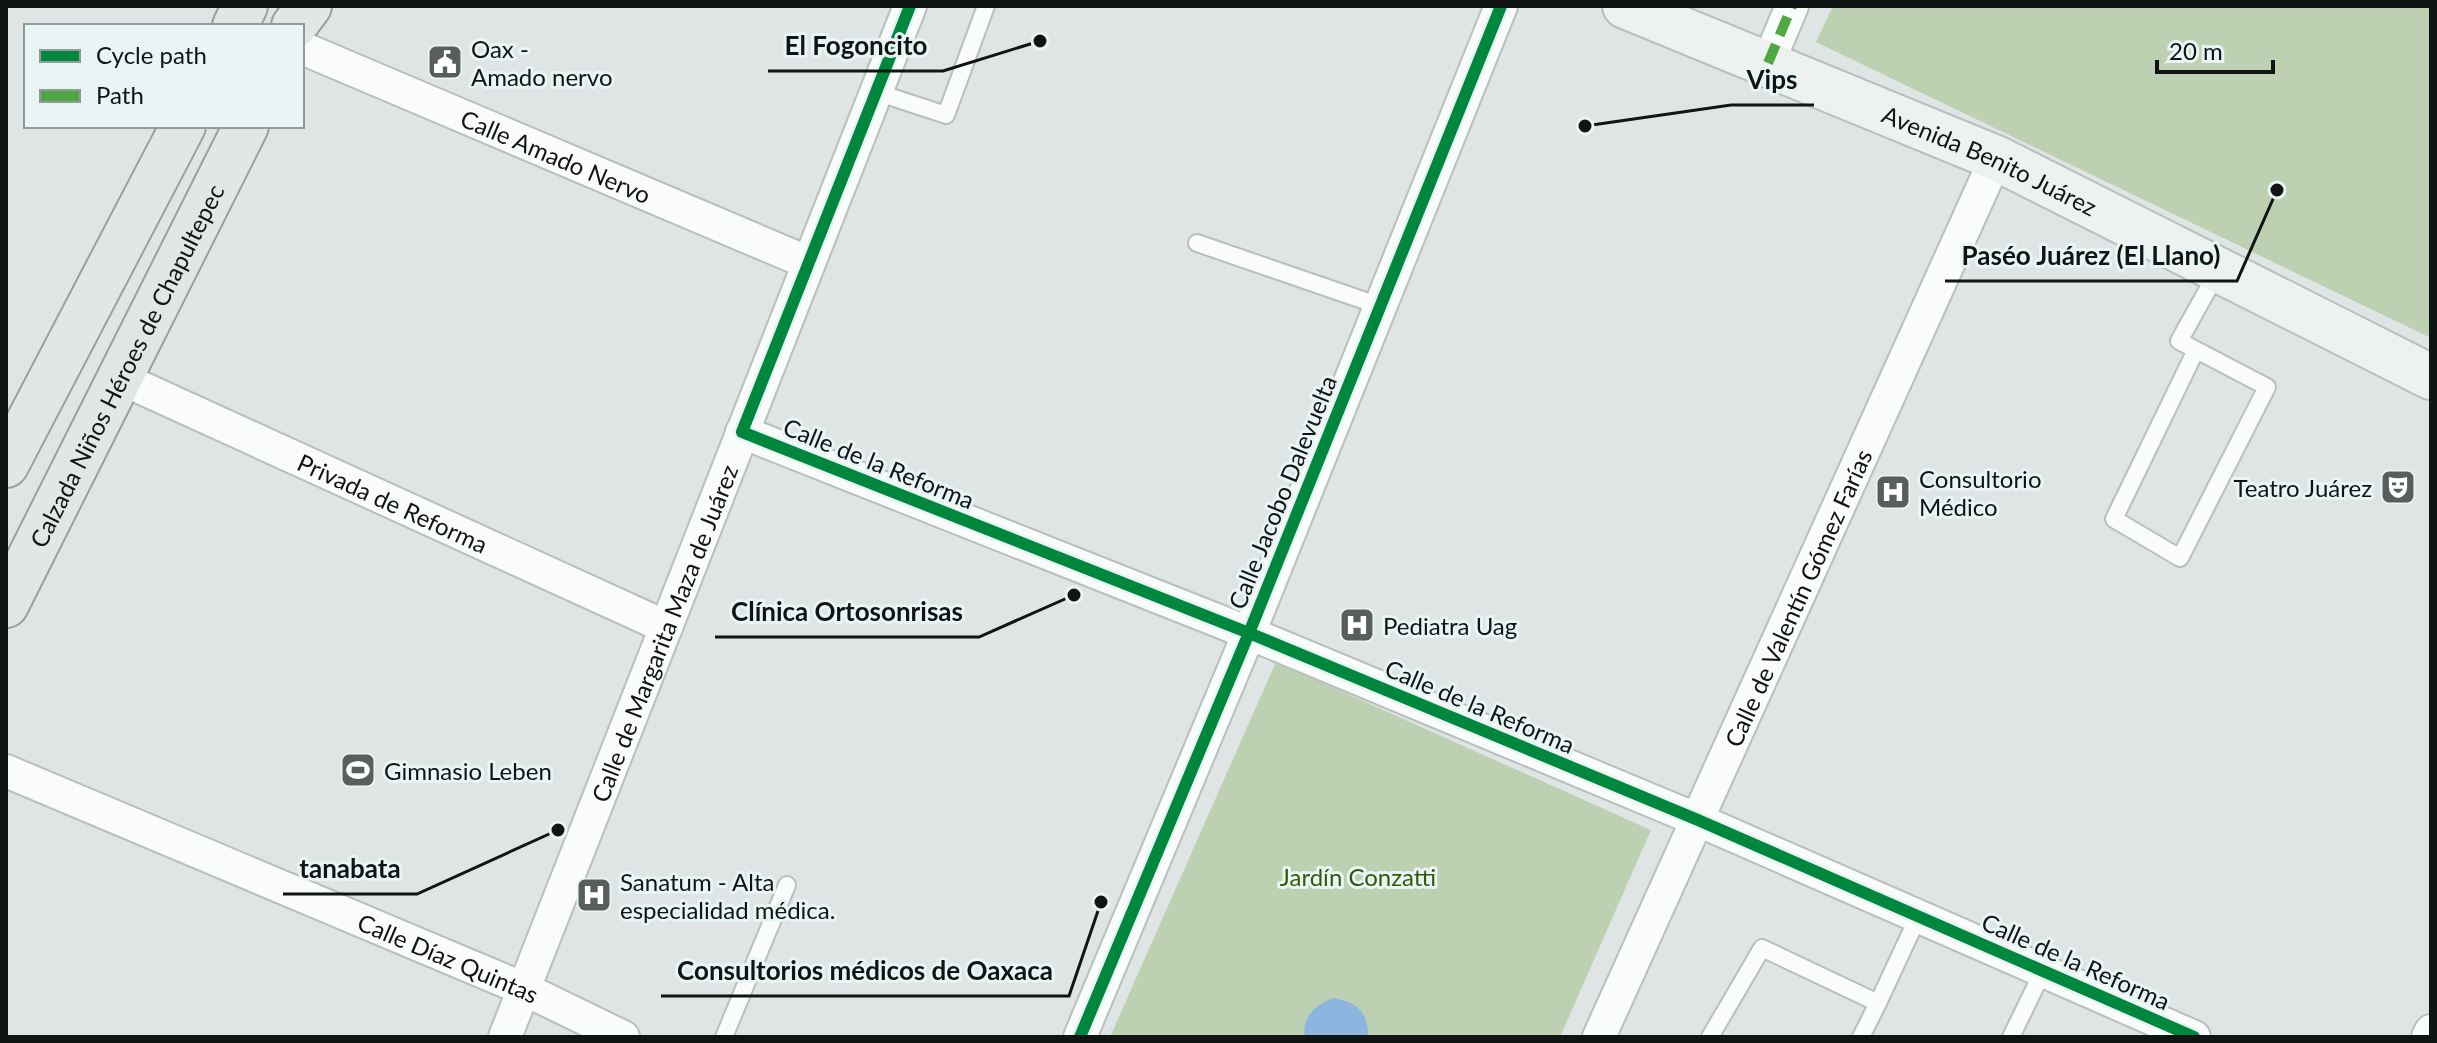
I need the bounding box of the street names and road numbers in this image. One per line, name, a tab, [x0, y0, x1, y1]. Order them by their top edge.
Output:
street label: Avenida Benito Juárez	[1878, 99, 2102, 221]
street label: Calle Amado Nervo	[457, 103, 655, 209]
street label: Calzada Niños Héroes de Chapultepec	[23, 179, 229, 552]
street label: Calle Jacobo Dalevuelta	[1222, 371, 1342, 613]
street label: Calle de la Reforma	[779, 412, 979, 514]
street label: Calle de Valentín Gómez Farías	[1718, 445, 1877, 751]
street label: Privada de Reforma	[293, 447, 492, 558]
street label: Calle de Margarita Maza de Juárez	[584, 460, 743, 806]
street label: Calle de la Reforma	[1381, 653, 1579, 759]
street label: Calle Díaz Quintas	[354, 906, 544, 1008]
street label: Calle de la Reforma	[1977, 906, 2175, 1016]

